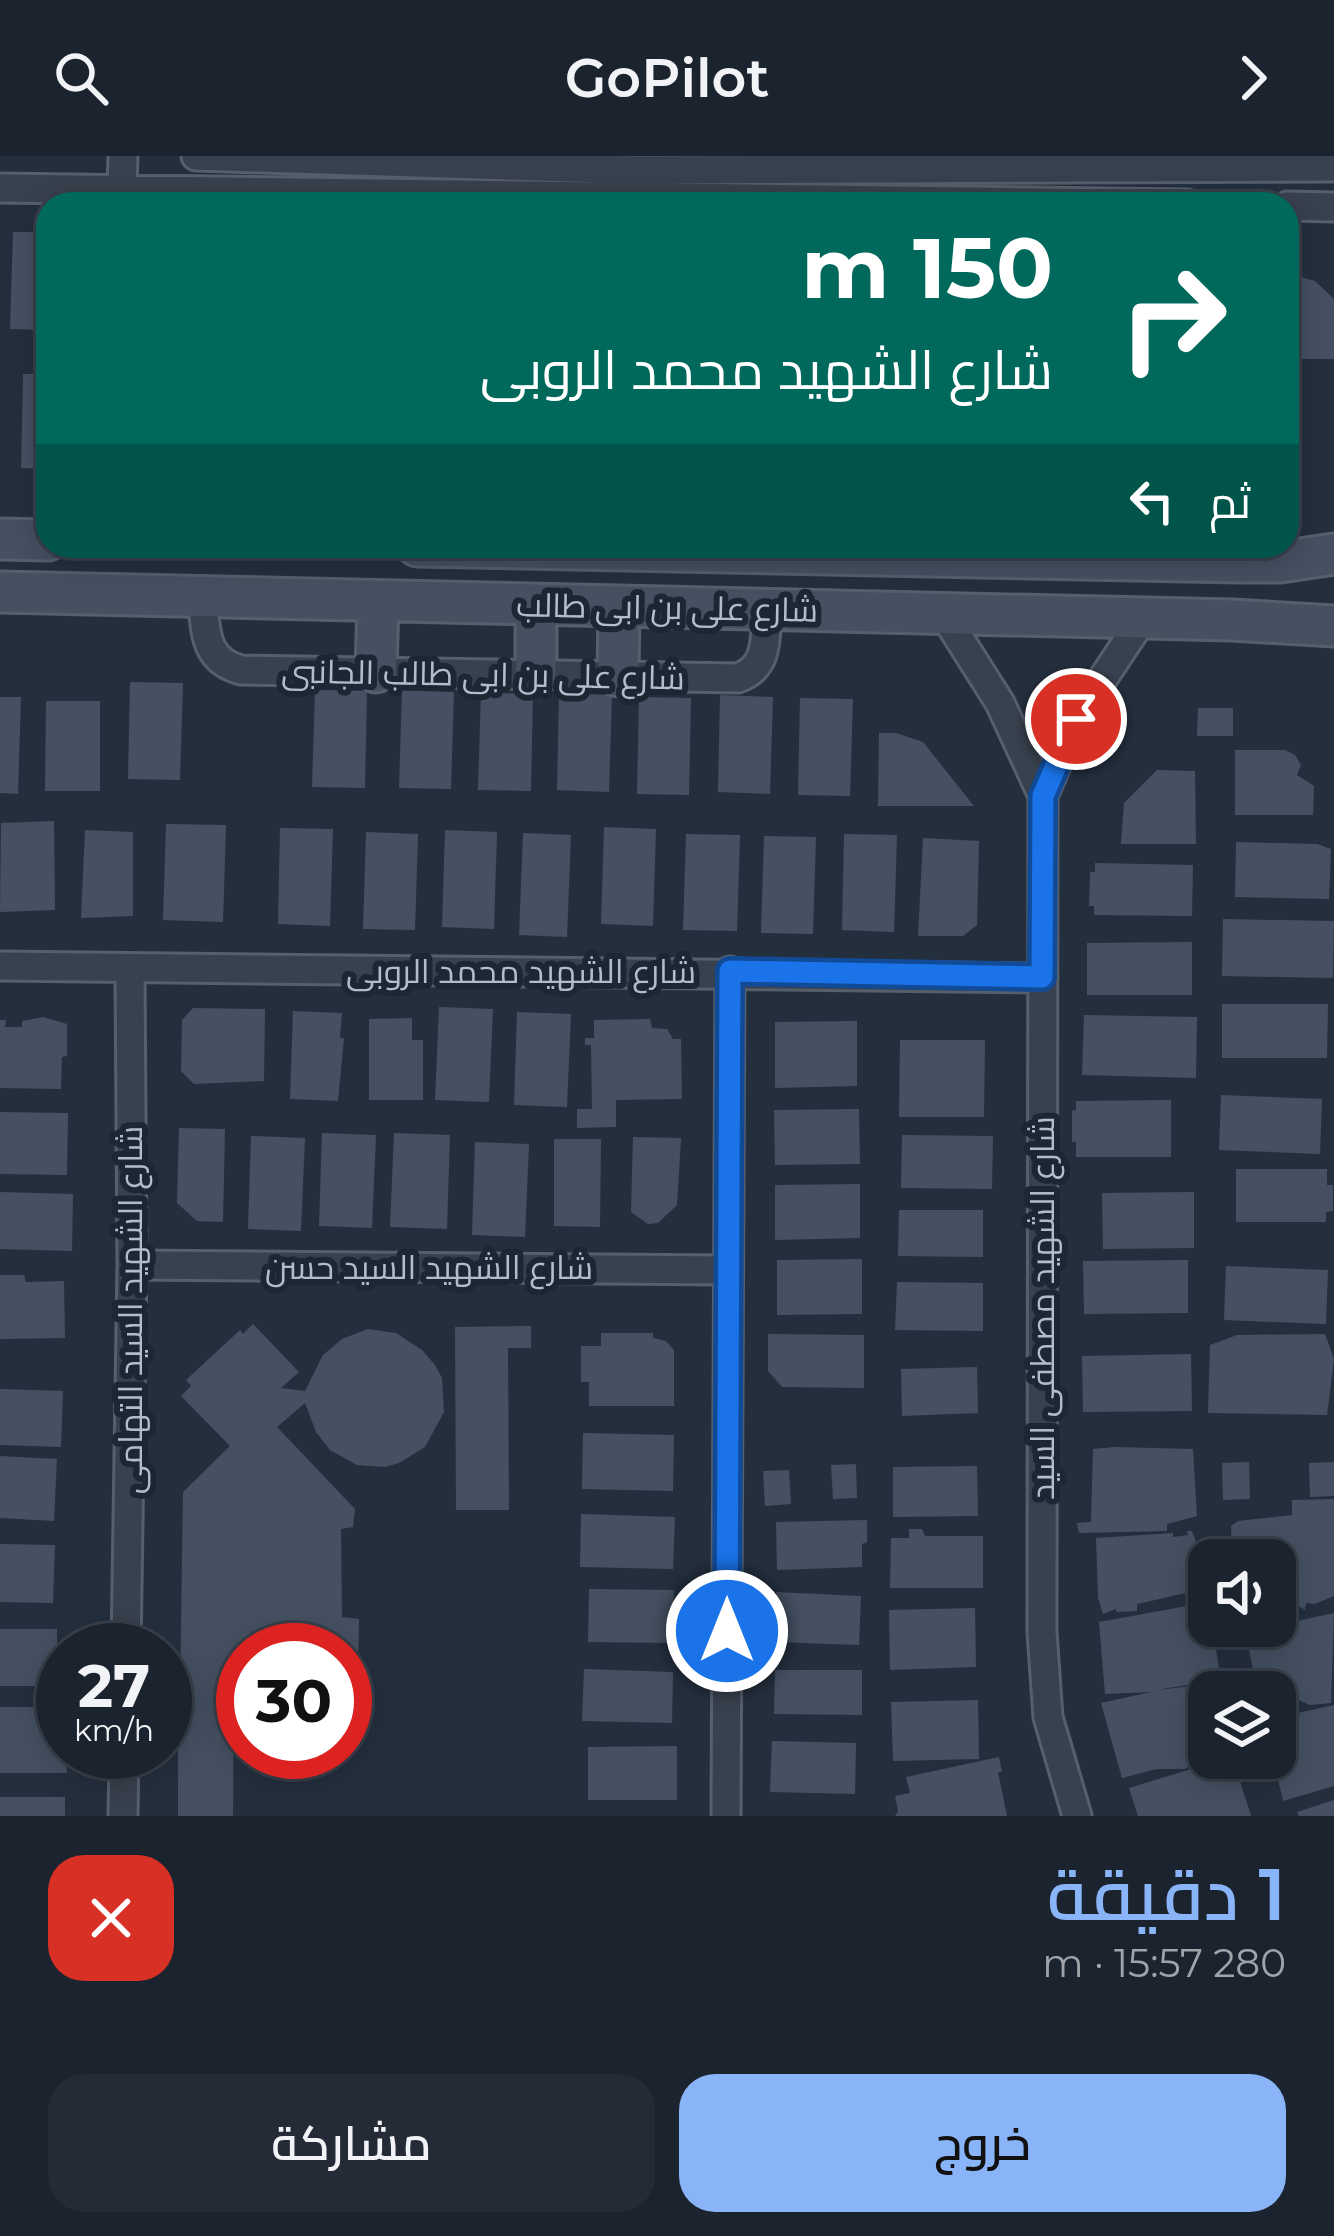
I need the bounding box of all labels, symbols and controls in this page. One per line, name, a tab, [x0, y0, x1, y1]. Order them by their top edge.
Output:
icon: search	[48, 45, 114, 111]
text: GoPilot	[565, 45, 769, 111]
icon: forward	[1220, 45, 1286, 111]
text: 150 m	[801, 217, 1053, 319]
icon: right	[1095, 240, 1251, 396]
text: شارع الشهيد محمد الروبى	[480, 337, 1053, 403]
icon: left	[1119, 468, 1185, 534]
text: ثم	[1209, 474, 1251, 529]
street label: شارع على بن ابى طالب	[516, 584, 818, 633]
street label: شارع على بن ابى طالب الجانبى	[281, 650, 685, 701]
pin	[1025, 668, 1127, 770]
icon: arrive	[1043, 686, 1109, 752]
street label: شارع الشهيد محمد الروبى	[346, 951, 696, 994]
street label: شارع الشهيد مصطفى السيد	[1022, 1116, 1065, 1500]
street label: شارع الشهيد السيد التهامى	[110, 1126, 153, 1494]
street label: شارع الشهيد السيد حسن	[265, 1247, 593, 1290]
map controls	[1188, 1539, 1296, 1779]
button: sound	[1188, 1539, 1296, 1647]
position arrow	[664, 1568, 790, 1694]
speed limit sign: 30	[216, 1623, 372, 1779]
text: 27	[78, 1649, 150, 1722]
button: layers	[1188, 1671, 1296, 1779]
text: km/h	[74, 1712, 154, 1749]
text: 1 دقيقة	[1047, 1850, 1286, 1938]
button: close	[48, 1855, 174, 1981]
text: 280 m · 15:57	[1042, 1939, 1286, 1987]
button: مشاركة	[48, 2074, 655, 2212]
button: خروج	[679, 2074, 1286, 2212]

